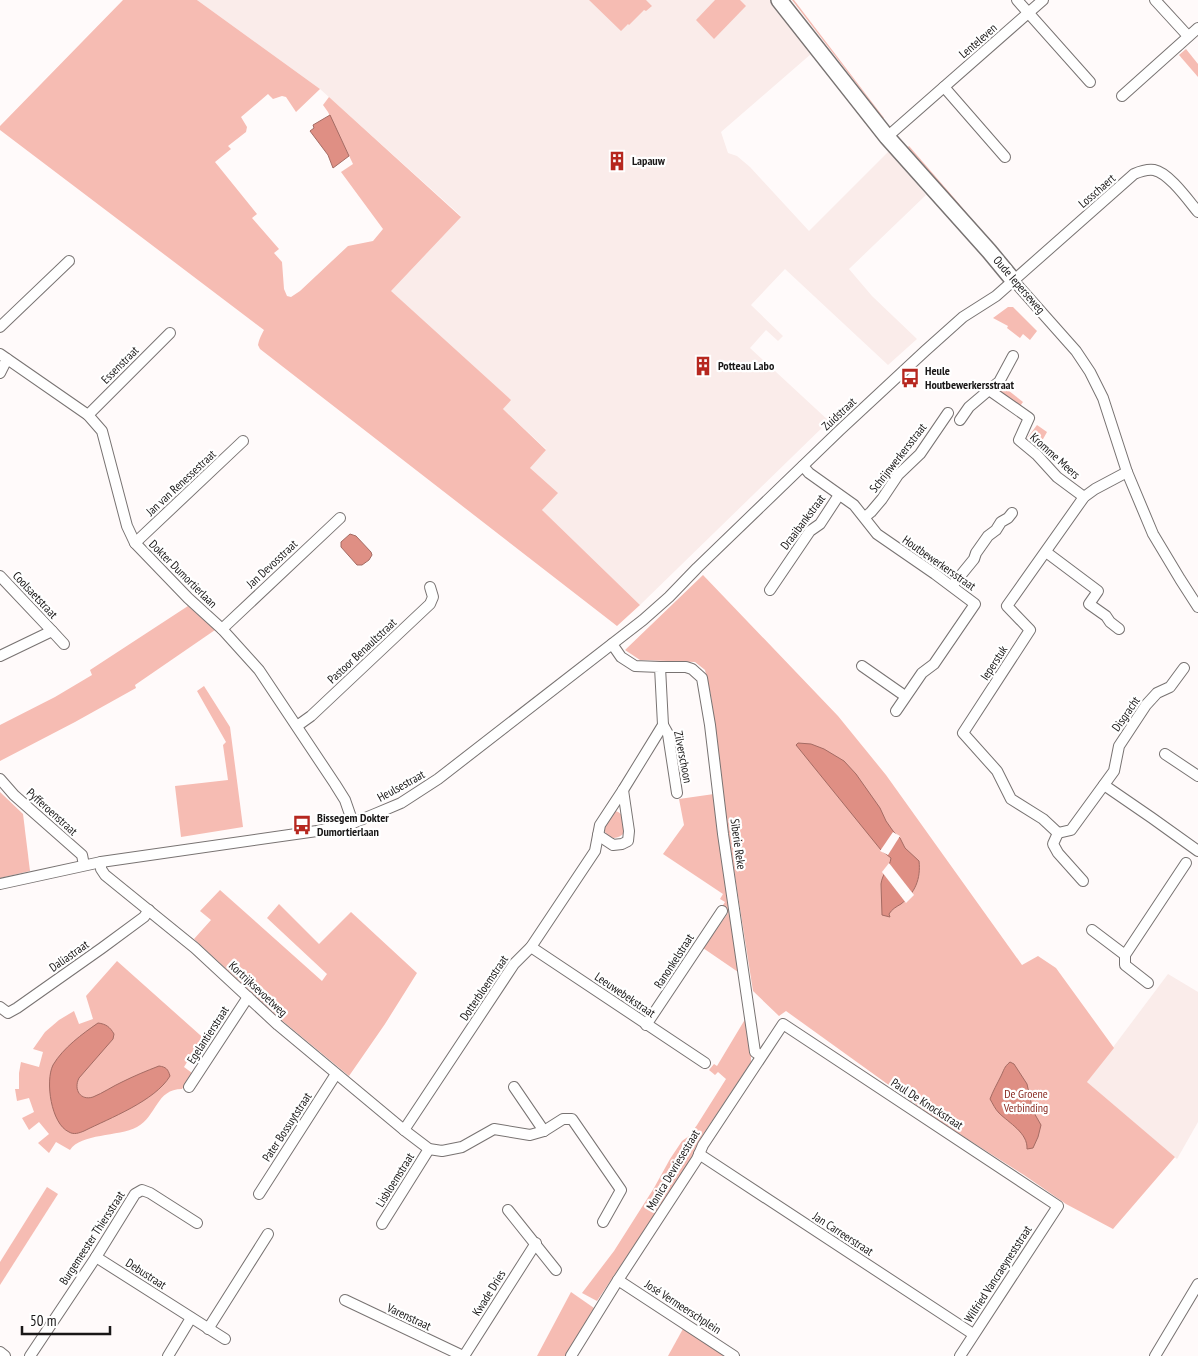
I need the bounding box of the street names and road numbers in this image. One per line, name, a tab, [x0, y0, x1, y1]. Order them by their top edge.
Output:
street label: Lenteleven	[956, 20, 1000, 61]
street label: Losschaert	[1075, 170, 1119, 211]
street label: Oude Ieperseweg	[990, 253, 1049, 317]
street label: Essenstraat	[98, 342, 142, 387]
street label: Zuidstraat	[818, 393, 860, 433]
street label: Schrijnwerkersstraat	[866, 419, 930, 495]
street label: Kromme Meers	[1027, 429, 1083, 482]
street label: Jan van Renessestraat	[142, 446, 219, 519]
street label: Draaibankstraat	[777, 491, 829, 552]
street label: Houtbewerkersstraat	[900, 532, 979, 594]
street label: Jan Devosstraat	[242, 536, 301, 592]
street label: Dokter Dumortierlaan	[146, 537, 220, 611]
street label: Coolsaetstraat	[10, 568, 61, 622]
street label: Pastoor Benaultstraat	[324, 614, 400, 686]
street label: Ieperstuk	[977, 642, 1011, 683]
street label: Disgracht	[1108, 693, 1143, 734]
street label: Zilverschoon	[671, 730, 696, 784]
street label: Heulsestraat	[374, 766, 428, 805]
street label: Pyfferoenstraat	[24, 785, 81, 839]
street label: Siberie Reke	[728, 818, 749, 870]
street label: Ranonkelstraat	[650, 930, 697, 991]
street label: Daliastraat	[46, 936, 92, 975]
street label: Dotterbloemstraat	[456, 952, 511, 1023]
street label: Kortrijksevoetweg	[226, 958, 291, 1020]
street label: Leeuwebekstraat	[592, 969, 659, 1021]
street label: Egelantierstraat	[183, 1002, 232, 1066]
street label: Paul De Knockstraat	[888, 1075, 967, 1133]
street label: Pater Bossuytstraat	[259, 1089, 315, 1164]
street label: Monica Devriesestraat	[643, 1126, 703, 1213]
street label: Lisbloemstraat	[372, 1149, 418, 1210]
street label: Burgemeester Thiersstraat	[56, 1187, 128, 1287]
street label: Jan Carreerstraat	[809, 1208, 877, 1259]
street label: Wilfried Vancraeyneststraat	[961, 1222, 1035, 1325]
street label: Debustraat	[123, 1255, 170, 1293]
street label: Kwade Dries	[469, 1267, 508, 1318]
street label: José Vermeerschplein	[641, 1276, 724, 1337]
street label: Varenstraat	[384, 1299, 434, 1334]

